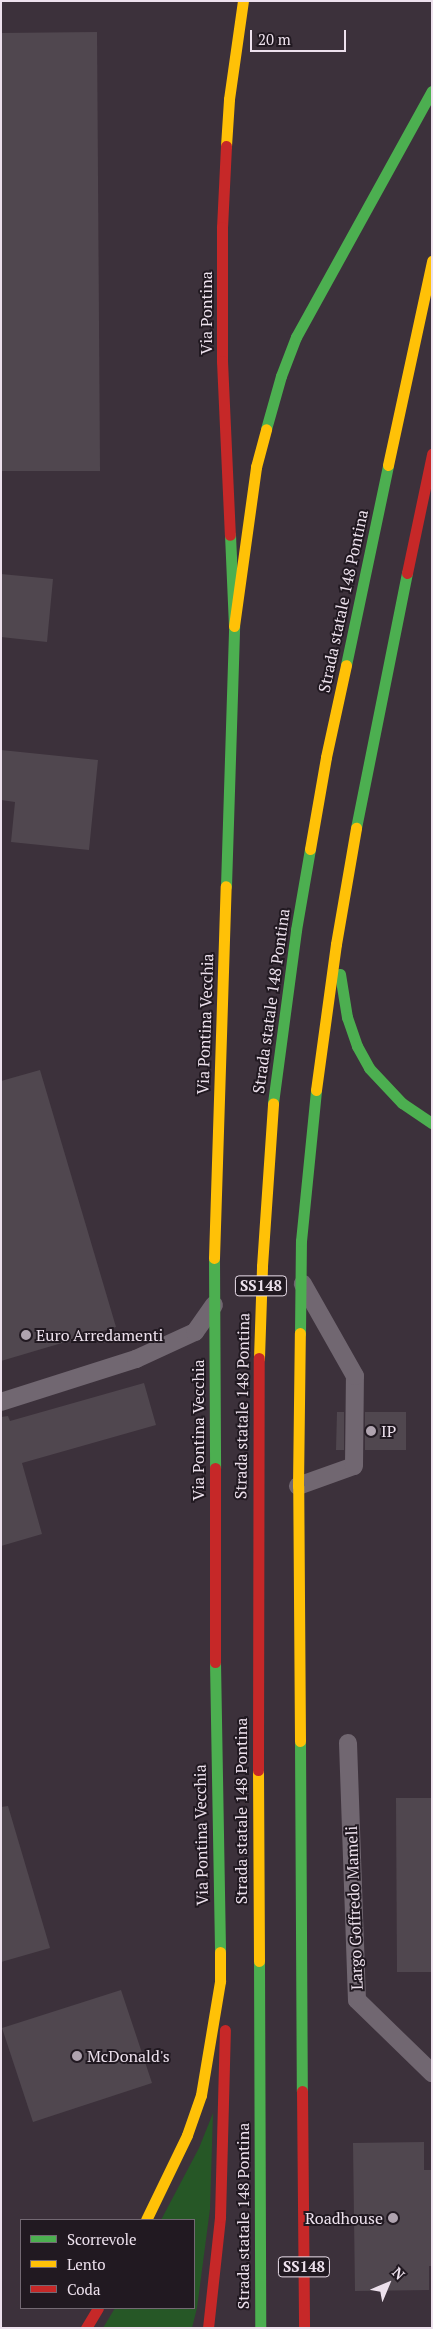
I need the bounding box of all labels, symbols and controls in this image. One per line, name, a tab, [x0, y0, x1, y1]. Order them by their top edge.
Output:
scale bar	[253, 20, 349, 52]
text: 20 m	[258, 29, 291, 49]
street label: Via Pontina	[196, 271, 216, 355]
street label: Strada statale 148 Pontina	[314, 508, 372, 694]
street label: Strada statale 148 Pontina	[249, 907, 293, 1095]
street label: Via Pontina Vecchia	[193, 953, 217, 1095]
road number: SS148	[235, 1274, 287, 1298]
street label: Strada statale 148 Pontina	[231, 1313, 253, 1499]
place label: Euro Arredamenti	[36, 1325, 164, 1345]
marker: Euro Arredamenti	[20, 1329, 32, 1341]
street label: Via Pontina Vecchia	[188, 1359, 208, 1501]
place label: IP	[381, 1421, 396, 1441]
marker: IP	[365, 1425, 377, 1437]
street label: Strada statale 148 Pontina	[231, 1718, 251, 1904]
street label: Via Pontina Vecchia	[190, 1764, 212, 1906]
street label: Largo Goffredo Mameli	[342, 1826, 366, 1990]
place label: McDonald's	[87, 2046, 170, 2066]
marker: McDonald's	[71, 2050, 83, 2062]
street label: Strada statale 148 Pontina	[233, 2123, 253, 2309]
place label: Roadhouse	[305, 2208, 383, 2228]
marker: Roadhouse	[387, 2212, 399, 2224]
legend	[20, 2219, 195, 2309]
text: Scorrevole	[67, 2229, 137, 2249]
text: Lento	[67, 2254, 106, 2274]
road number: SS148	[278, 2254, 330, 2280]
north arrow	[363, 2259, 413, 2309]
text: N	[388, 2263, 409, 2284]
text: Coda	[67, 2279, 101, 2299]

